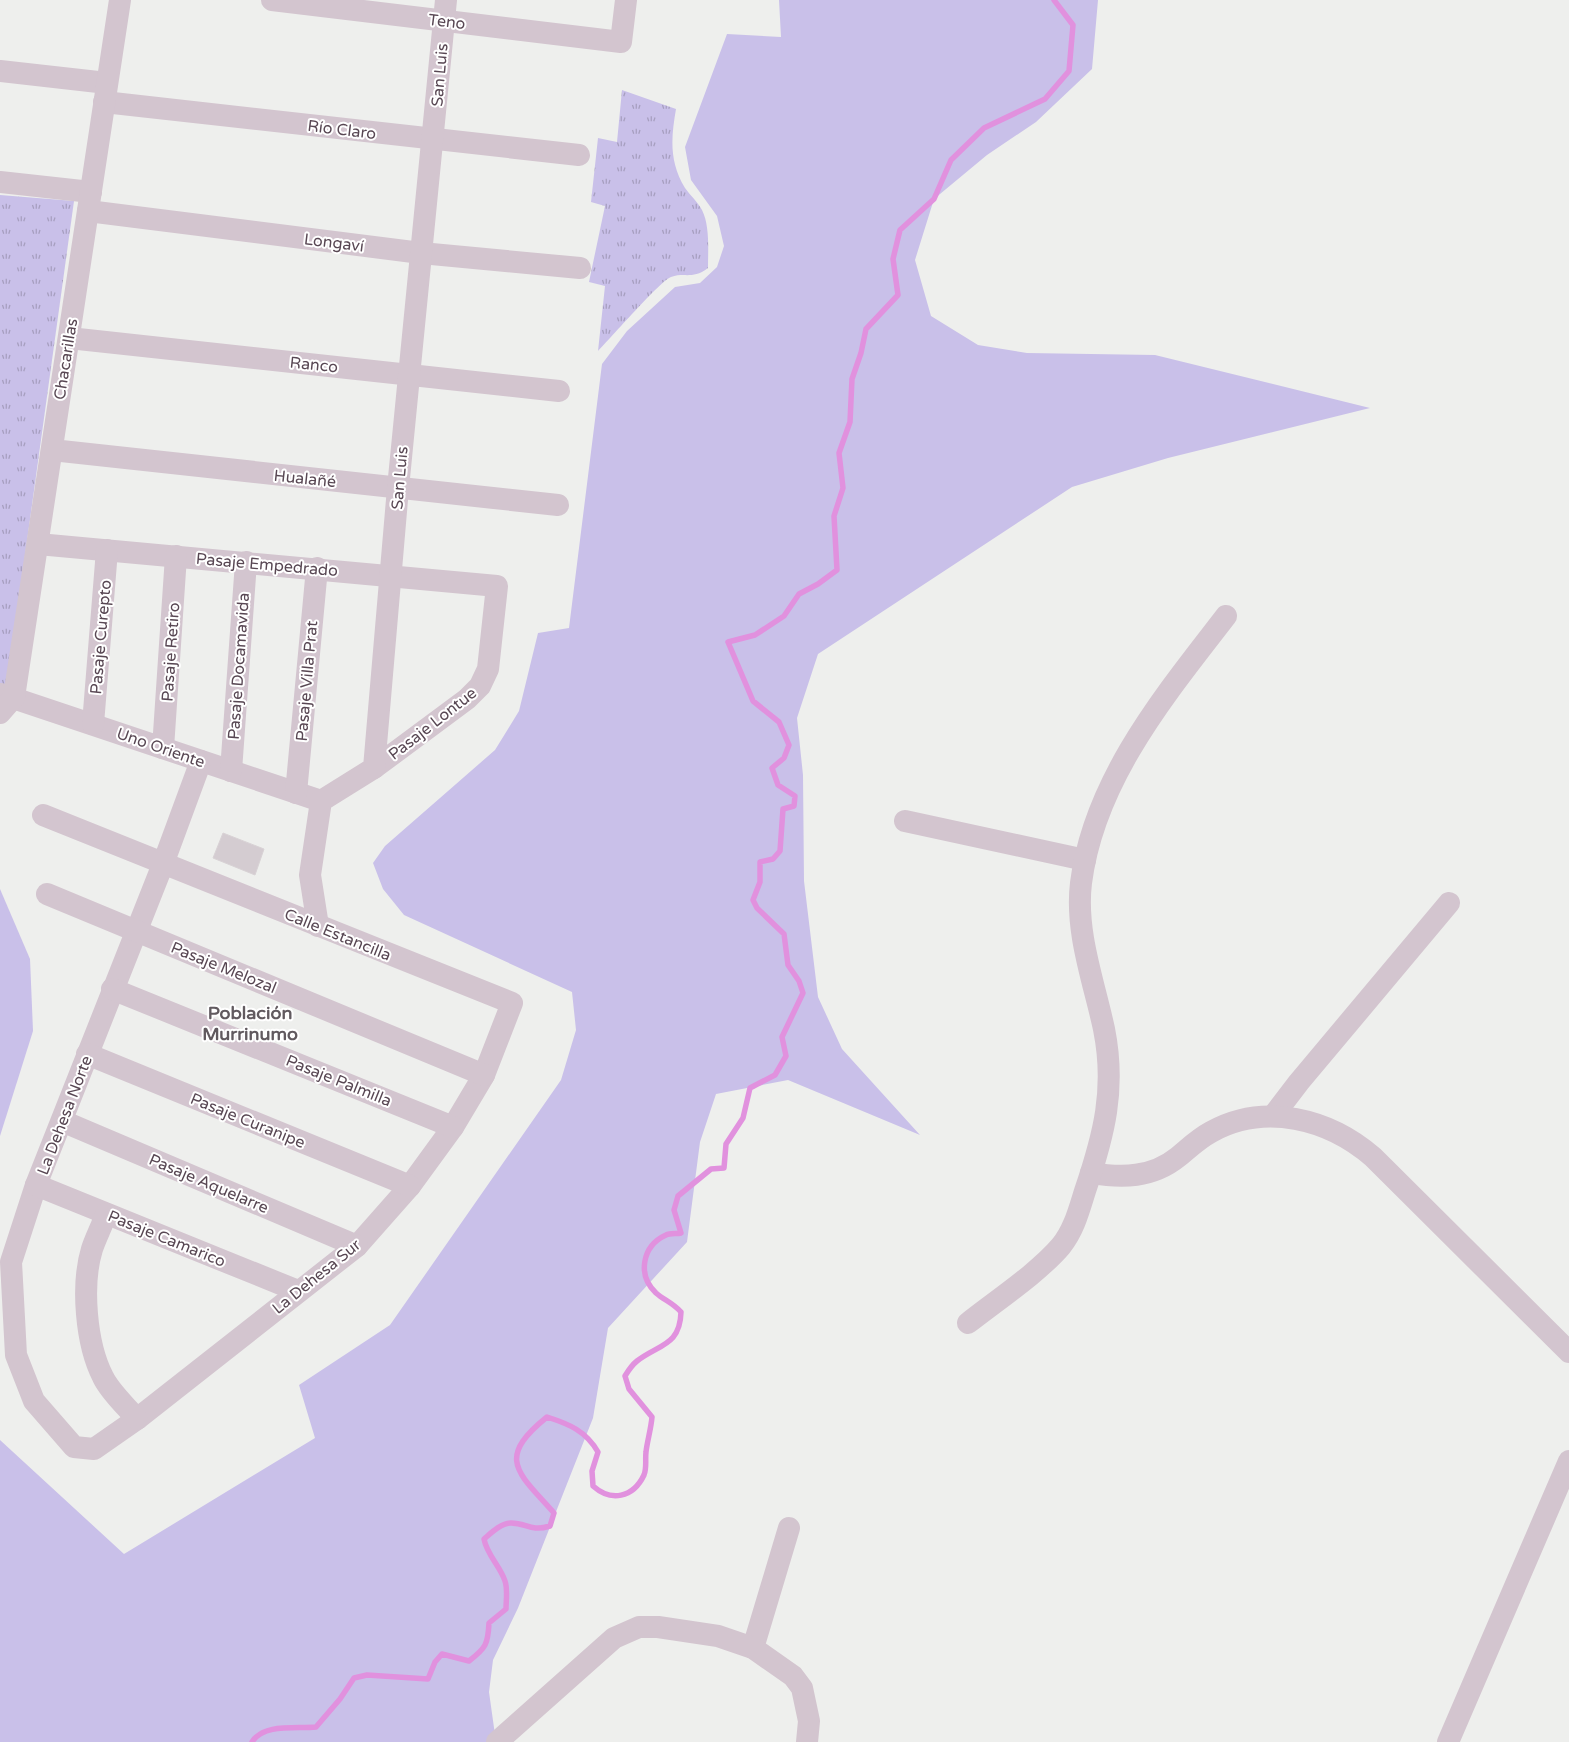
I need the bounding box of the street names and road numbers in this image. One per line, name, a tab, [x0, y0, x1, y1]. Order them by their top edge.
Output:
street label: Teno	[427, 10, 467, 34]
street label: San Luis	[427, 43, 453, 108]
street label: Río Claro	[306, 116, 377, 144]
street label: Longaví	[303, 229, 365, 257]
street label: Chacarillas	[50, 317, 82, 401]
street label: Ranco	[289, 353, 339, 377]
street label: San Luis	[387, 446, 413, 511]
street label: Hualañé	[273, 466, 337, 492]
street label: Pasaje Empedrado	[195, 549, 339, 581]
street label: Pasaje Curepto	[86, 579, 116, 695]
street label: Pasaje Docamavida	[224, 592, 254, 740]
street label: Pasaje Retiro	[158, 602, 184, 702]
street label: Pasaje Villa Prat	[292, 620, 322, 742]
street label: Pasaje Lontue	[384, 683, 481, 765]
street label: Uno Oriente	[114, 723, 207, 772]
street label: Calle Estancilla	[281, 904, 394, 965]
street label: Pasaje Melozal	[168, 938, 279, 998]
street label: Pasaje Palmilla	[283, 1051, 394, 1111]
street label: La Dehesa Norte	[33, 1053, 97, 1178]
street label: Pasaje Curanipe	[187, 1089, 308, 1153]
street label: Pasaje Aquelarre	[146, 1150, 271, 1218]
street label: Pasaje Camarico	[105, 1206, 229, 1272]
street label: La Dehesa Sur	[268, 1234, 366, 1319]

